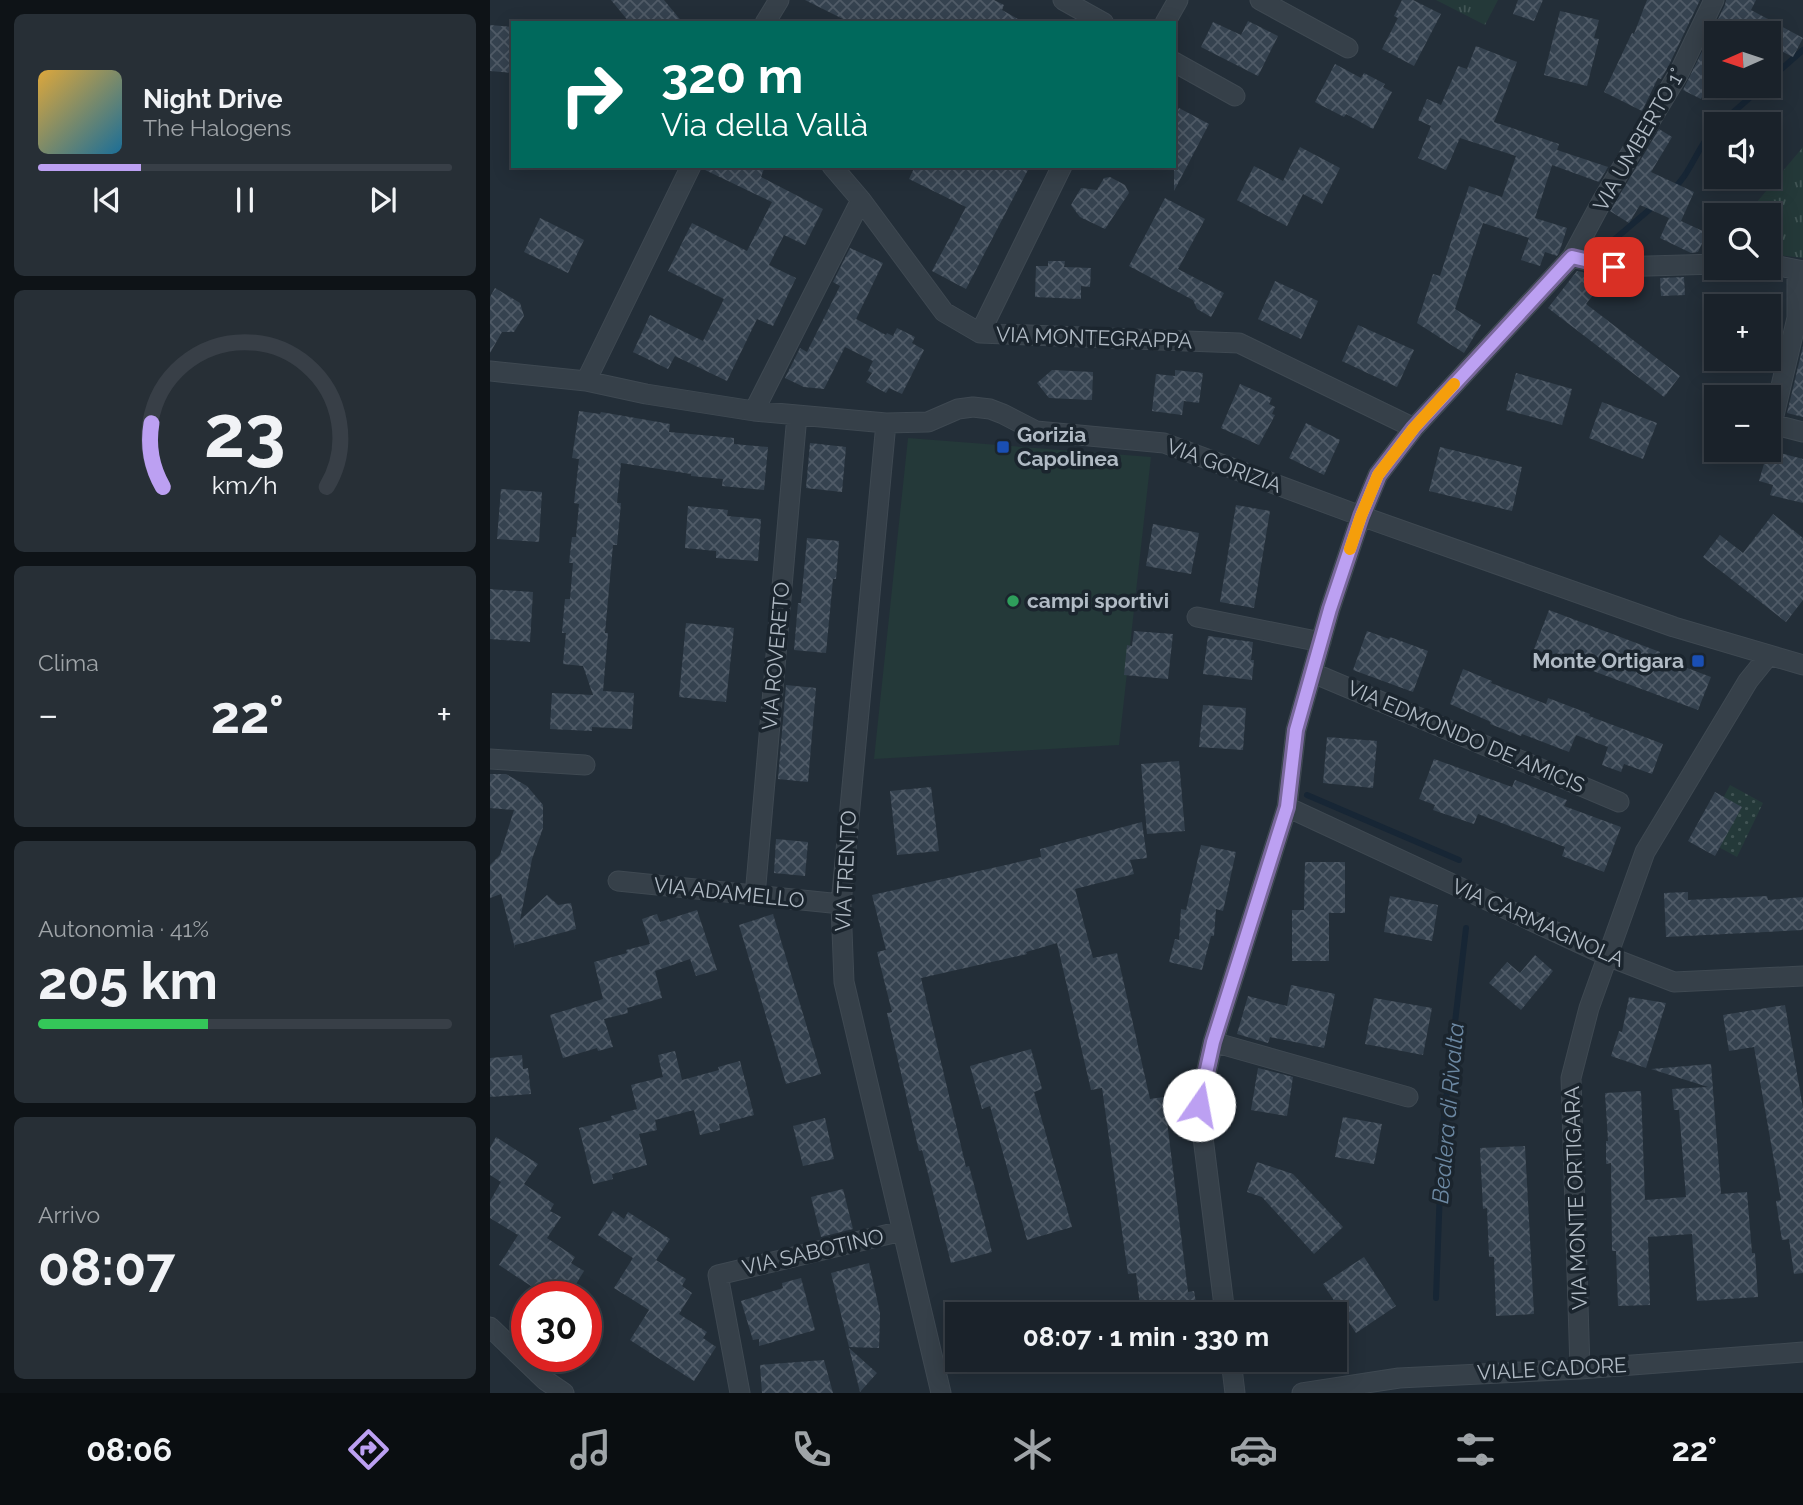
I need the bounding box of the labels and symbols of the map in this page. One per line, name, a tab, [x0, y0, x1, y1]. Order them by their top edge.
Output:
north arrow	[1704, 21, 1782, 98]
street label: VIA UMBERTO 1°	[1588, 64, 1690, 216]
pin	[1584, 237, 1644, 297]
street label: VIA MONTEGRAPPA	[996, 322, 1193, 353]
place label: Gorizia Capolinea	[1017, 422, 1119, 471]
street label: VIA GORIZIA	[1163, 433, 1285, 498]
marker: Gorizia Capolinea	[995, 439, 1011, 455]
street label: VIA ROVERETO	[757, 581, 794, 731]
place label: campi sportivi	[1027, 588, 1169, 613]
marker: campi sportivi	[1005, 593, 1021, 609]
place label: Monte Ortigara	[1532, 648, 1684, 673]
marker: Monte Ortigara	[1690, 653, 1706, 669]
street label: VIA EDMONDO DE AMICIS	[1344, 675, 1589, 798]
street label: VIA TRENTO	[830, 810, 861, 932]
street label: VIA ADAMELLO	[652, 872, 806, 913]
street label: VIA CARMAGNOLA	[1448, 873, 1628, 972]
water label: Bealera di Rivalta	[1426, 1021, 1469, 1205]
position arrow	[1162, 1068, 1236, 1142]
street label: VIA MONTE ORTIGARA	[1559, 1086, 1592, 1310]
street label: VIA SABOTINO	[740, 1223, 886, 1280]
speed limit sign: 30	[511, 1281, 602, 1372]
street label: VIALE CADORE	[1477, 1352, 1627, 1385]

